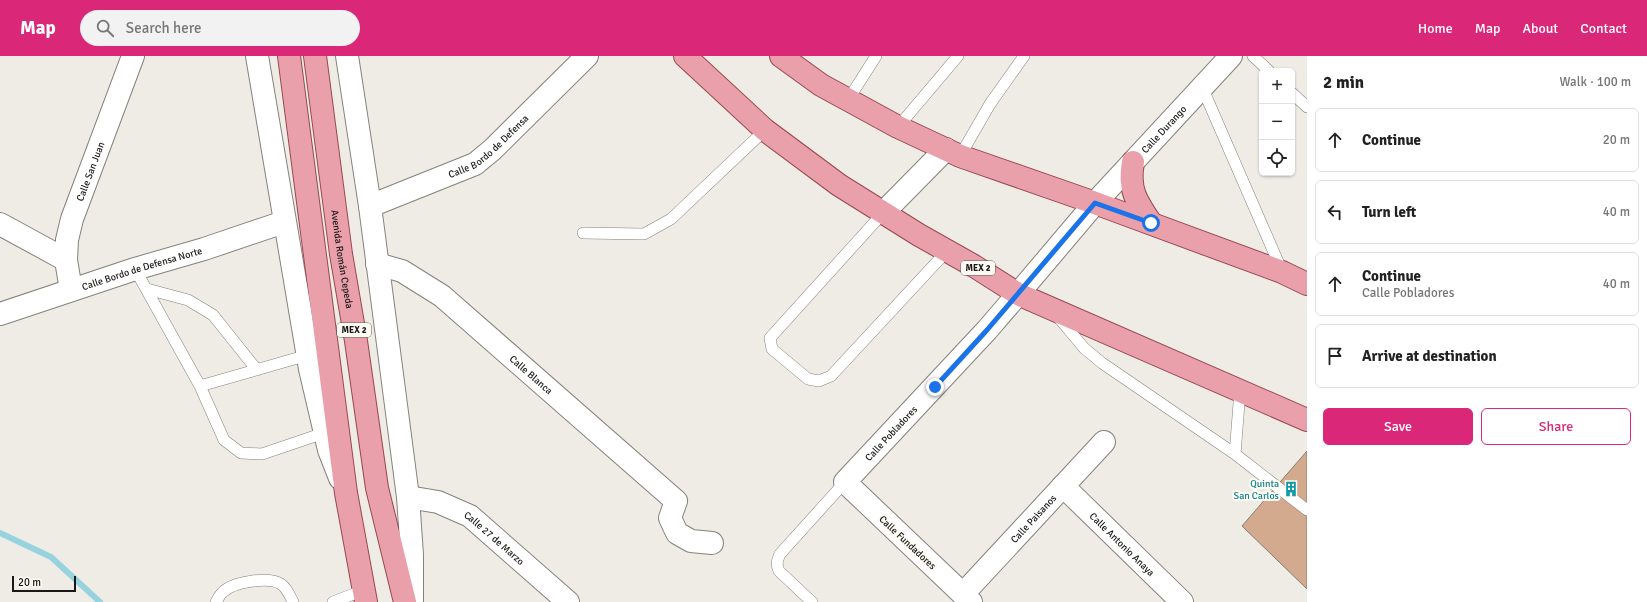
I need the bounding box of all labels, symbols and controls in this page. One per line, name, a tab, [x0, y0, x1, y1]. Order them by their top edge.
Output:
search box	[80, 10, 360, 46]
text: Map	[20, 16, 56, 40]
icon: search	[94, 17, 116, 39]
text: Search here	[126, 19, 201, 37]
text: Home	[1418, 20, 1453, 37]
text: Map	[1475, 20, 1500, 37]
text: About	[1522, 20, 1558, 37]
text: Contact	[1580, 20, 1627, 37]
map controls	[1259, 68, 1295, 176]
button: +	[1259, 68, 1295, 104]
text: 2 min	[1323, 72, 1364, 93]
text: Walk · 100 m	[1560, 74, 1631, 90]
street label: Calle Durango	[1139, 103, 1189, 156]
button: −	[1259, 104, 1295, 140]
street label: Calle Bordo de Defensa	[447, 112, 531, 181]
icon: ahead	[1324, 129, 1346, 151]
text: Continue	[1362, 131, 1421, 149]
text: 20 m	[1603, 132, 1630, 148]
street label: Calle San Juan	[74, 140, 107, 203]
button: locate	[1259, 140, 1295, 176]
icon: left	[1324, 201, 1346, 223]
text: Turn left	[1362, 203, 1416, 221]
text: 40 m	[1603, 204, 1630, 220]
street label: Avenida Román Cepeda	[328, 209, 355, 310]
route start	[1142, 214, 1160, 232]
street label: Calle Bordo de Defensa Norte	[80, 245, 204, 293]
road number: MEX 2	[961, 261, 995, 275]
text: Continue	[1362, 267, 1421, 285]
icon: ahead	[1324, 273, 1346, 295]
text: 40 m	[1603, 276, 1630, 292]
text: Calle Pobladores	[1362, 285, 1454, 301]
road number: MEX 2	[337, 323, 371, 337]
icon: arrive	[1324, 345, 1346, 367]
text: Arrive at destination	[1362, 347, 1497, 365]
street label: Calle Blanca	[507, 353, 555, 397]
route end	[926, 378, 944, 396]
street label: Calle Pobladores	[863, 403, 921, 464]
button: Save	[1323, 408, 1473, 445]
button: Share	[1481, 408, 1631, 445]
place label: Quinta San Carlos	[1234, 478, 1280, 502]
building icon: Quinta San Carlos	[1282, 480, 1300, 498]
street label: Calle Paisanos	[1008, 492, 1060, 546]
street label: Calle 27 de Marzo	[462, 509, 526, 568]
street label: Calle Antonio Anaya	[1087, 510, 1157, 579]
street label: Calle Fundadores	[876, 513, 939, 573]
scale bar	[12, 574, 76, 593]
text: 20 m	[18, 576, 41, 589]

